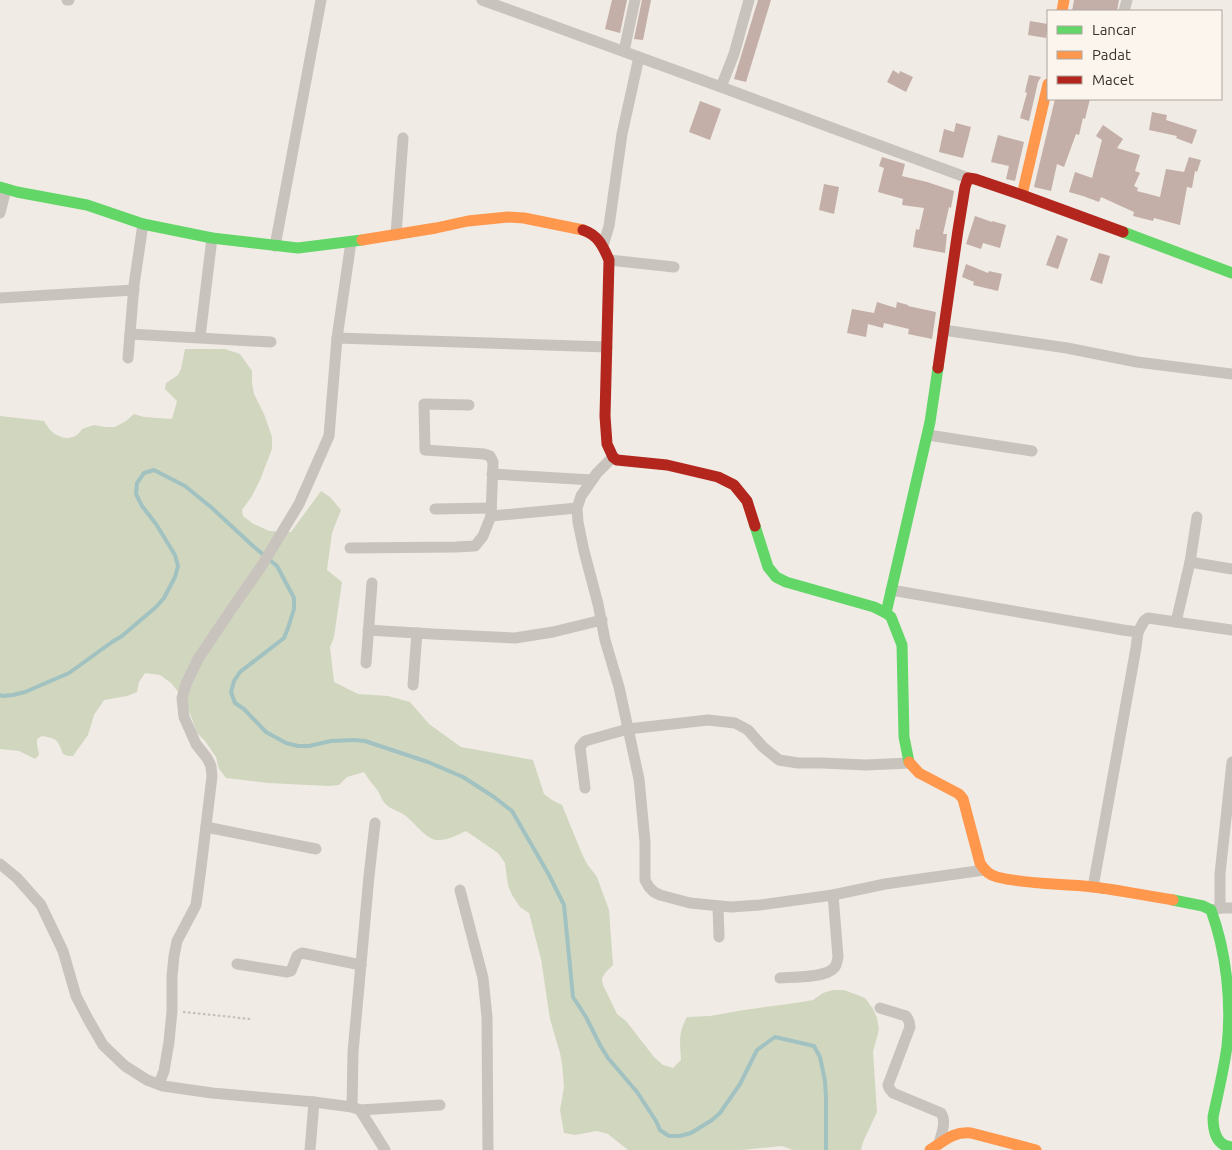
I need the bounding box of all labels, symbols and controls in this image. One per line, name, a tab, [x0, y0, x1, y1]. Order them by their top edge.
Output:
legend	[1047, 10, 1222, 100]
text: Lancar	[1092, 21, 1137, 38]
text: Padat	[1092, 46, 1131, 63]
text: Macet	[1092, 71, 1134, 88]

